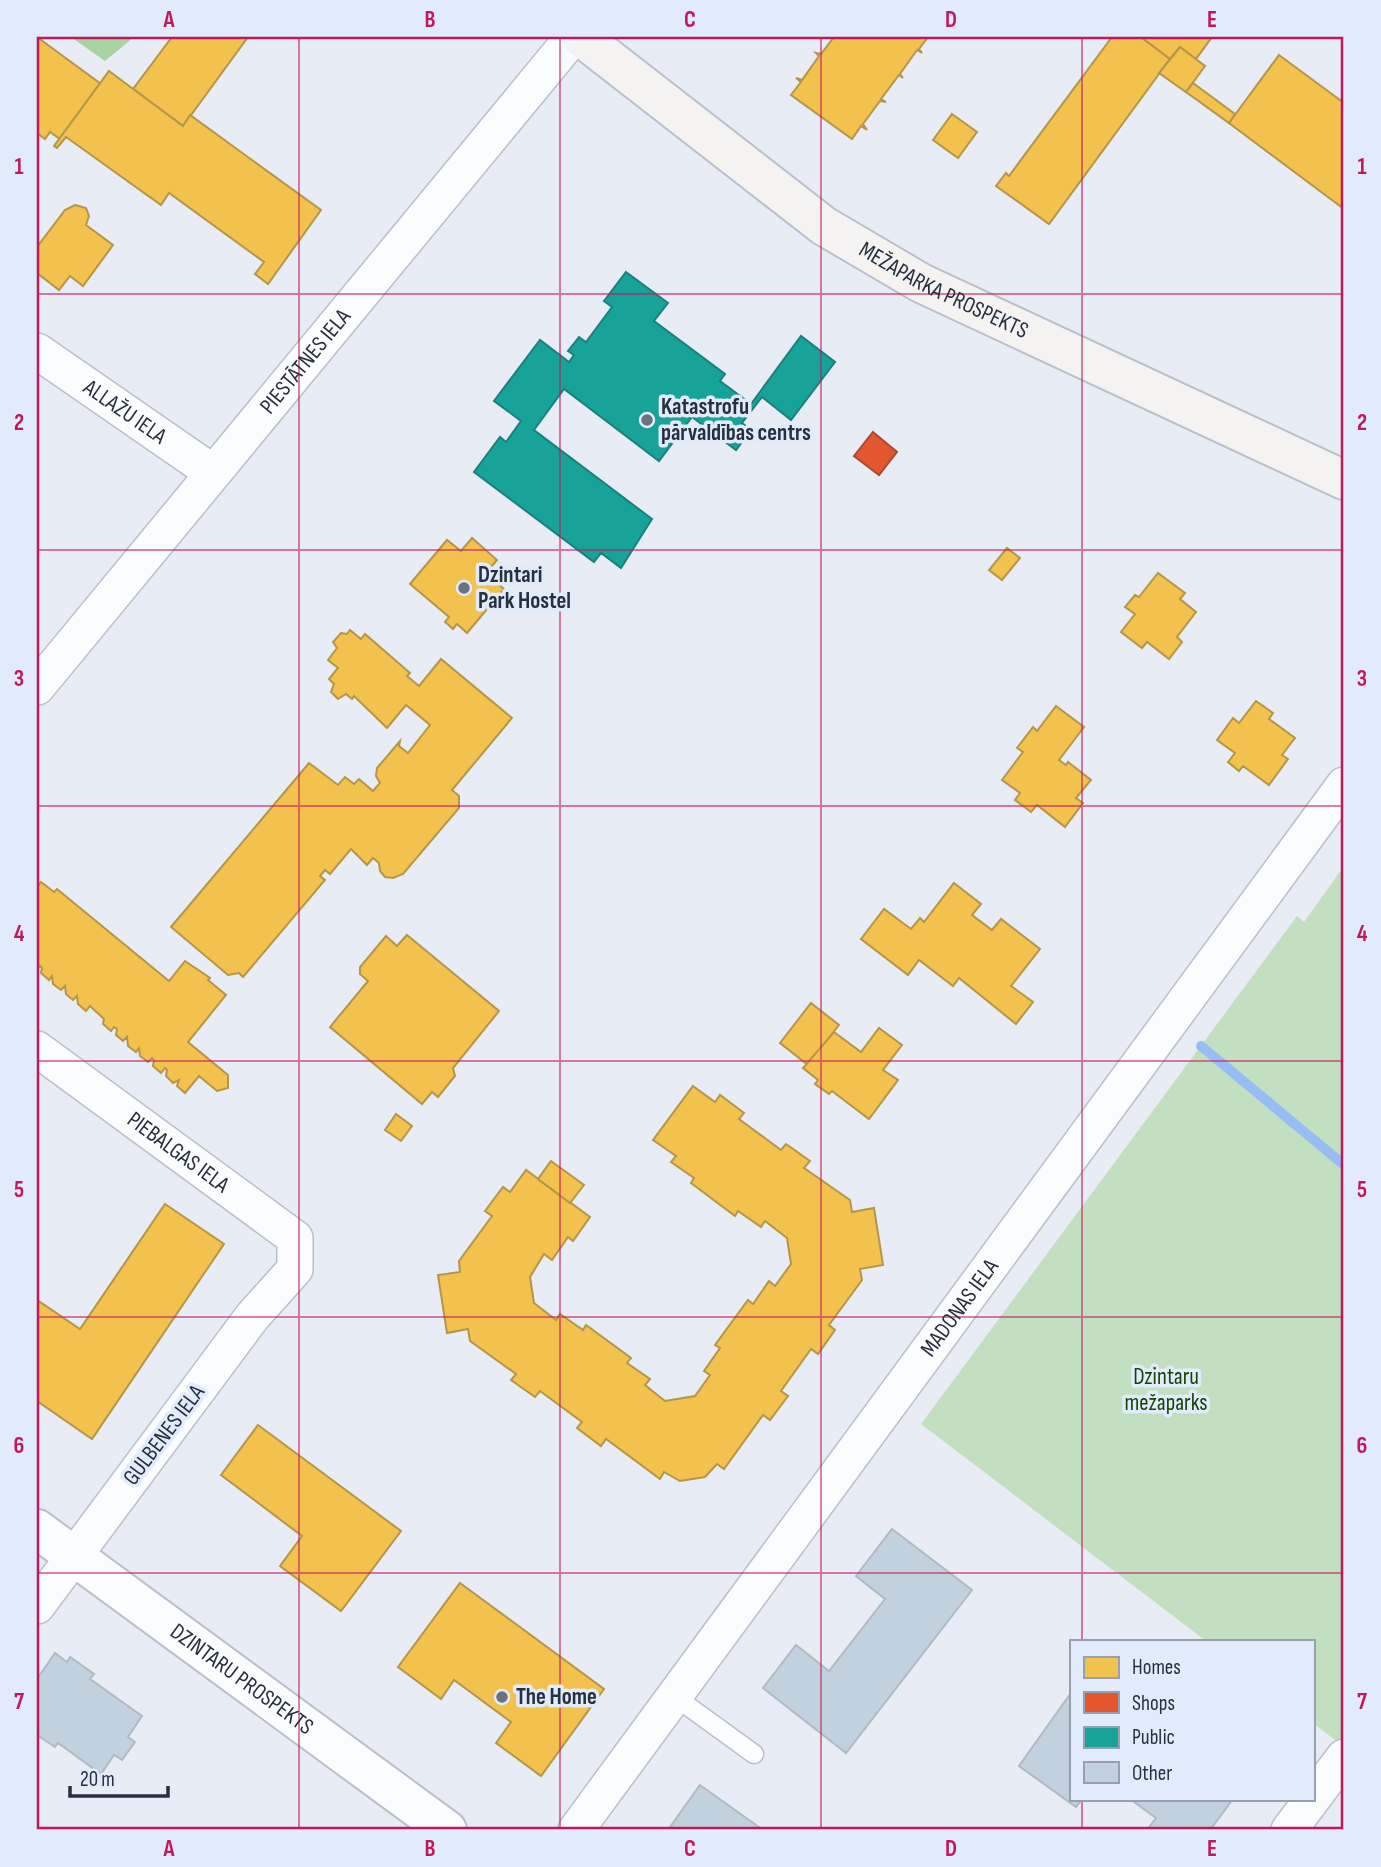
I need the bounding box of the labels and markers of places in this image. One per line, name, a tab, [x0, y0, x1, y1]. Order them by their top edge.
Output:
place label: Katastrofu pārvaldības centrs	[661, 393, 811, 447]
marker: Katastrofu pārvaldības centrs	[639, 412, 655, 428]
place label: Dzintari Park Hostel	[478, 561, 571, 615]
marker: Dzintari Park Hostel	[456, 580, 472, 596]
place label: The Home	[516, 1683, 597, 1711]
marker: The Home	[494, 1689, 510, 1705]

